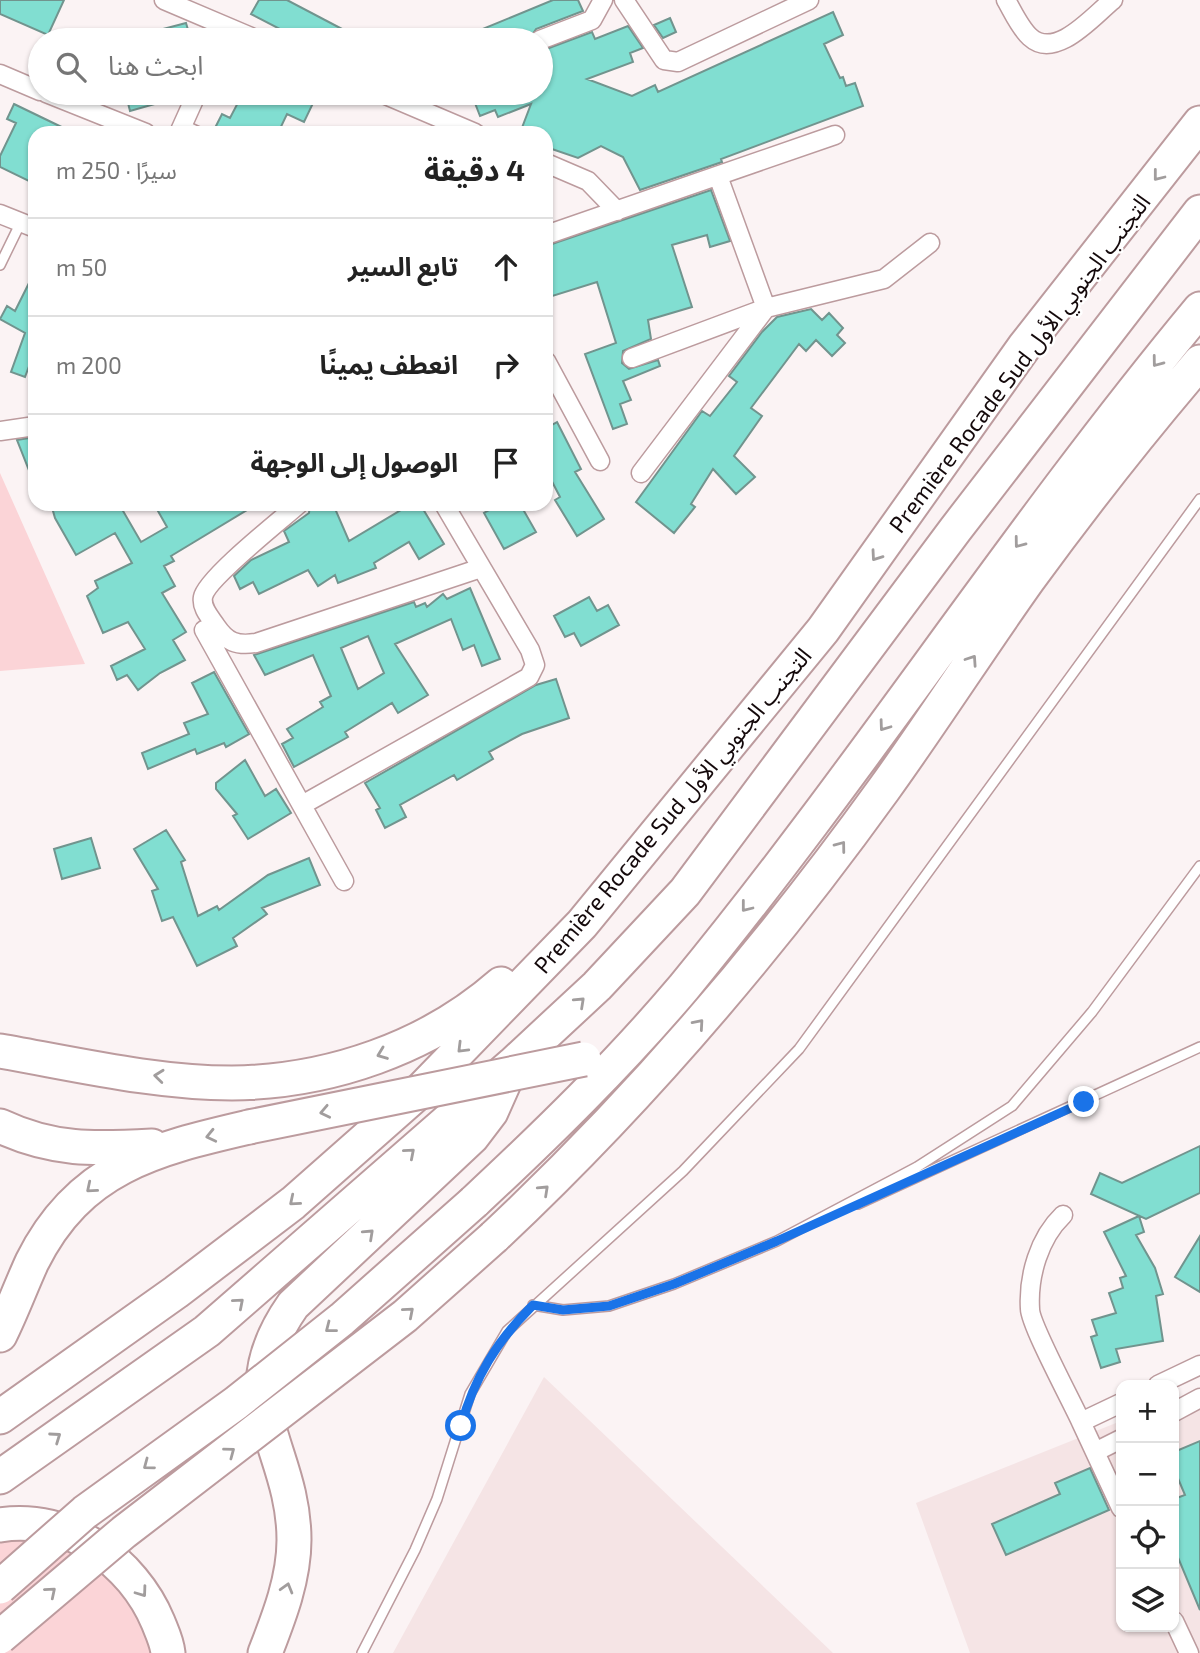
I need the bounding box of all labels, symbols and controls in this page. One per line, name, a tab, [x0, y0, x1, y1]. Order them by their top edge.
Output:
search box	[28, 28, 553, 105]
icon: search	[52, 48, 90, 86]
text: ابحث هنا	[108, 49, 203, 80]
text: 4 دقيقة	[424, 151, 525, 187]
text: سيرًا · 250 m	[56, 156, 177, 184]
one-way arrow	[1153, 169, 1166, 181]
street label: Première Rocade Sud التجنب الجنوبي الأول	[882, 188, 1159, 540]
icon: ahead	[487, 248, 525, 286]
text: تابع السير	[348, 250, 458, 281]
text: 50 m	[56, 253, 108, 281]
icon: right	[487, 346, 525, 384]
text: انعطف يمينًا	[319, 348, 458, 379]
text: 200 m	[56, 351, 122, 379]
one-way arrow	[1152, 354, 1165, 367]
icon: arrive	[487, 444, 525, 482]
text: الوصول إلى الوجهة	[250, 446, 458, 477]
one-way arrow	[1015, 536, 1028, 548]
one-way arrow	[872, 548, 884, 561]
street label: Première Rocade Sud التجنب الجنوبي الأول	[527, 641, 820, 981]
one-way arrow	[964, 655, 977, 668]
one-way arrow	[880, 719, 893, 731]
one-way arrow	[833, 841, 846, 854]
one-way arrow	[742, 900, 755, 912]
one-way arrow	[572, 997, 585, 1010]
one-way arrow	[691, 1019, 703, 1032]
one-way arrow	[458, 1040, 470, 1052]
one-way arrow	[377, 1045, 389, 1059]
one-way arrow	[153, 1069, 164, 1084]
route end	[1068, 1086, 1099, 1117]
one-way arrow	[319, 1103, 331, 1118]
one-way arrow	[205, 1127, 217, 1142]
one-way arrow	[402, 1149, 415, 1161]
one-way arrow	[86, 1180, 99, 1192]
one-way arrow	[536, 1186, 549, 1198]
one-way arrow	[289, 1193, 302, 1205]
one-way arrow	[361, 1229, 374, 1242]
one-way arrow	[231, 1299, 244, 1311]
one-way arrow	[401, 1308, 414, 1320]
one-way arrow	[325, 1320, 338, 1333]
map controls	[1116, 1380, 1179, 1632]
button: +	[1116, 1380, 1179, 1443]
route start	[445, 1410, 476, 1441]
one-way arrow	[48, 1433, 61, 1446]
button: −	[1116, 1443, 1179, 1506]
one-way arrow	[223, 1448, 235, 1460]
one-way arrow	[144, 1457, 156, 1469]
button: locate	[1116, 1506, 1179, 1569]
button: layers	[1116, 1569, 1179, 1632]
one-way arrow	[278, 1583, 293, 1595]
one-way arrow	[134, 1584, 146, 1597]
one-way arrow	[43, 1588, 56, 1600]

